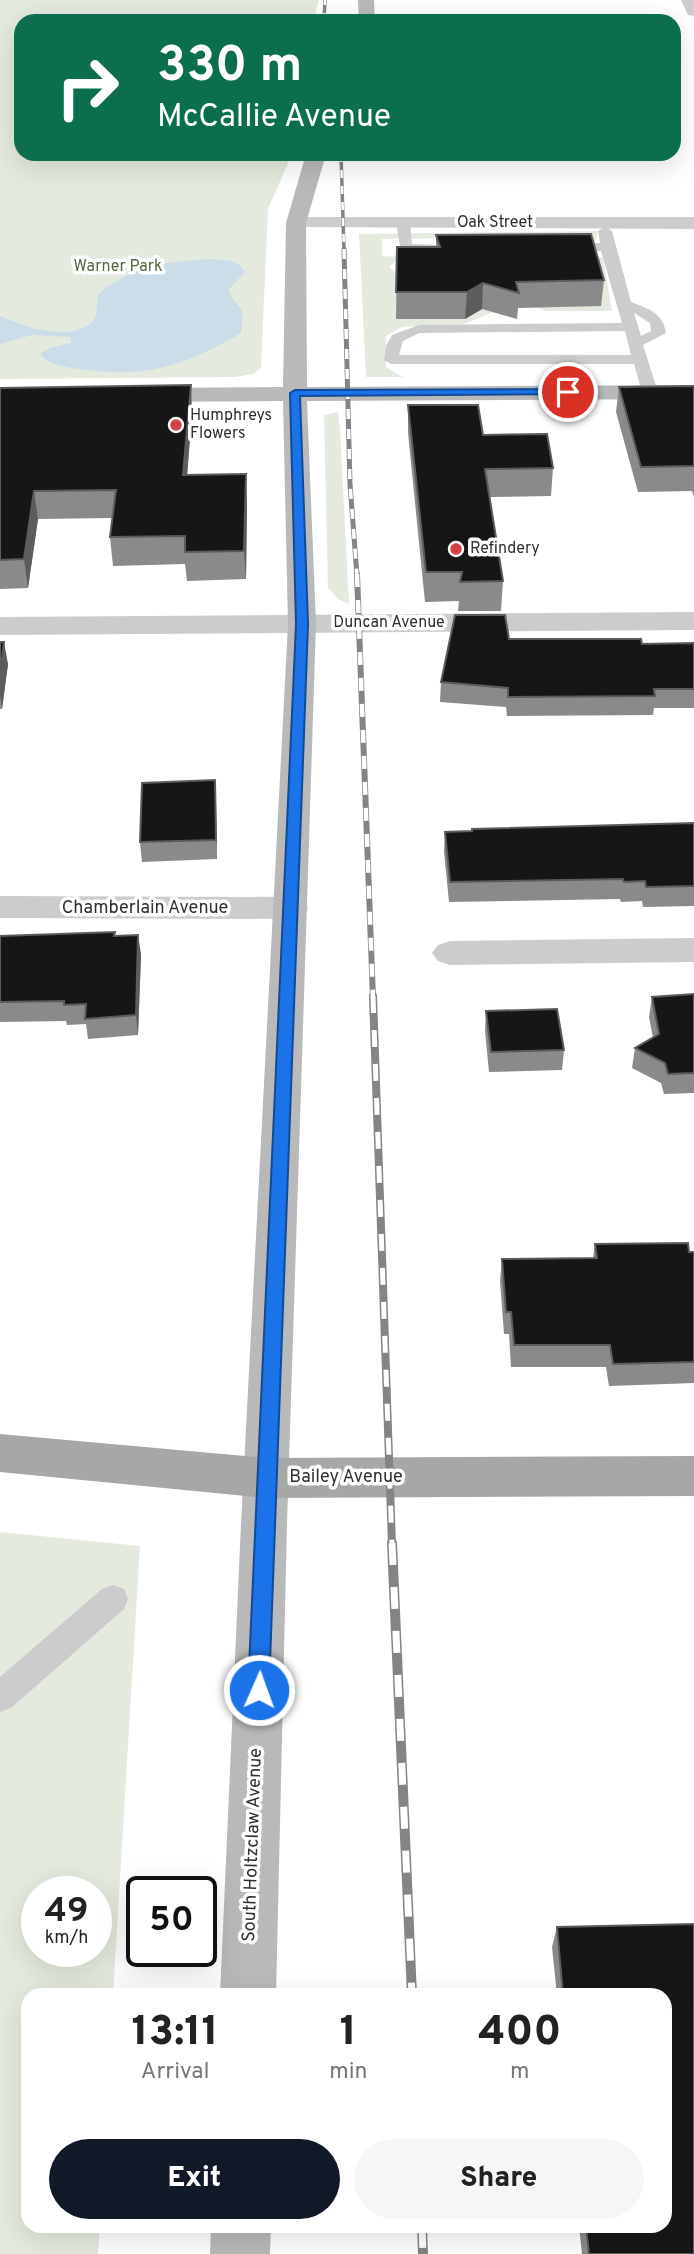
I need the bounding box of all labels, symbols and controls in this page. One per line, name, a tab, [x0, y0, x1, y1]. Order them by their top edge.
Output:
text: 330 m	[157, 37, 302, 99]
icon: right	[42, 42, 133, 133]
text: McCallie Avenue	[157, 98, 391, 138]
street label: Oak Street	[457, 213, 533, 233]
park label: Warner Park	[74, 257, 162, 277]
pin	[538, 362, 598, 422]
icon: arrive	[549, 373, 587, 411]
place label: Humphreys Flowers	[190, 406, 272, 444]
marker: Humphreys Flowers	[168, 417, 184, 433]
place label: Refindery	[470, 539, 540, 559]
marker: Refindery	[448, 541, 464, 557]
street label: Duncan Avenue	[333, 613, 445, 633]
street label: Chamberlain Avenue	[62, 897, 228, 920]
street label: Bailey Avenue	[289, 1466, 403, 1489]
position arrow	[222, 1653, 296, 1727]
street label: South Holtzclaw Avenue	[238, 1748, 268, 1942]
speed limit sign: 50	[126, 1876, 217, 1967]
text: 49	[44, 1890, 89, 1934]
text: km/h	[45, 1927, 88, 1950]
text: 13:11	[132, 2007, 219, 2060]
text: 1	[340, 2007, 357, 2060]
text: 400	[478, 2007, 561, 2060]
text: Arrival	[141, 2058, 209, 2087]
text: min	[329, 2058, 368, 2087]
text: m	[510, 2058, 530, 2087]
button: Exit	[49, 2139, 340, 2219]
button: Share	[354, 2139, 644, 2219]

